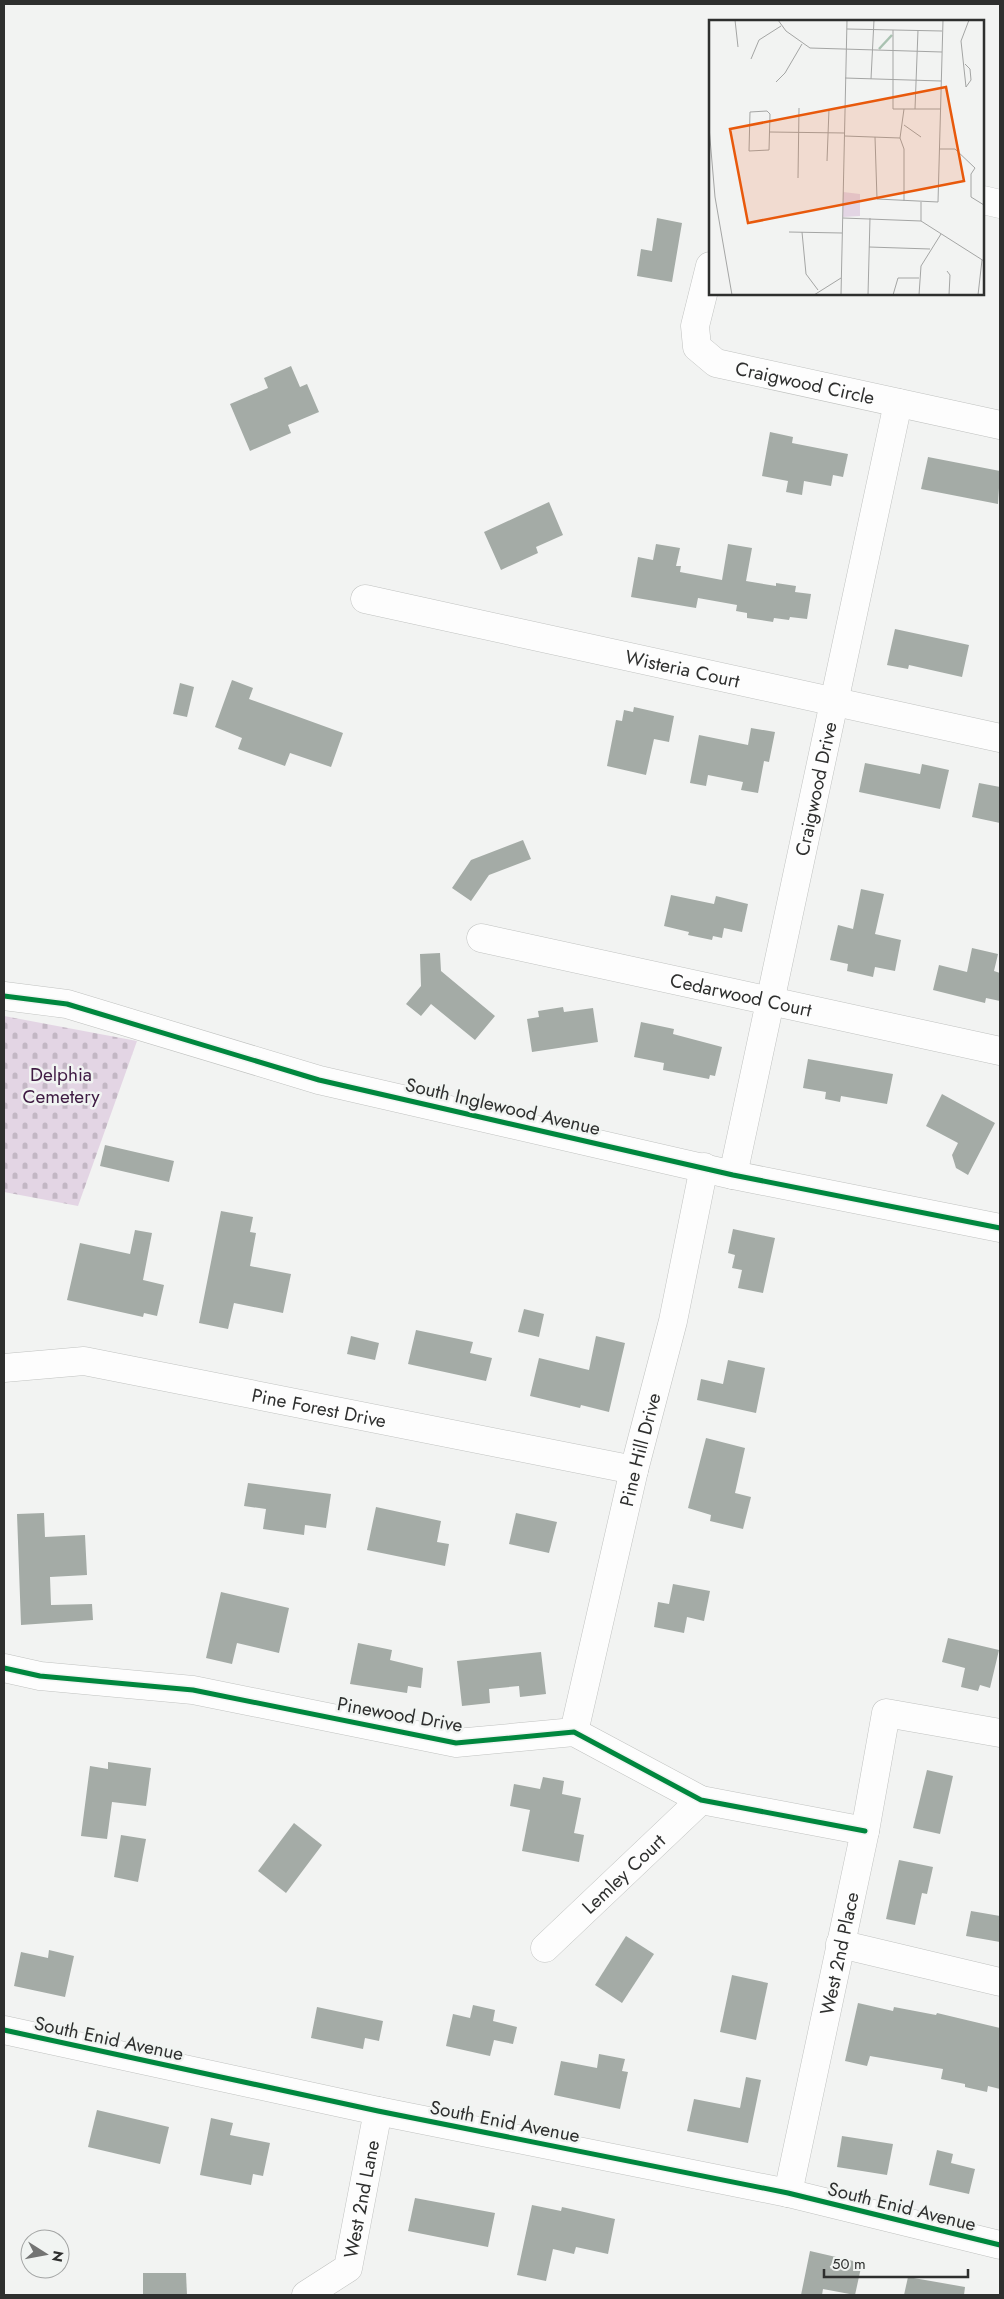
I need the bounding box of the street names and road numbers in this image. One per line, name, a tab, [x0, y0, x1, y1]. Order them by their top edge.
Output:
street label: Craigwood Circle	[733, 355, 877, 411]
street label: Wisteria Court	[623, 643, 743, 695]
street label: Craigwood Drive	[789, 719, 844, 858]
street label: Cedarwood Court	[667, 967, 815, 1024]
street label: South Inglewood Avenue	[403, 1071, 603, 1142]
street label: Pine Forest Drive	[249, 1382, 389, 1435]
street label: Pine Hill Drive	[613, 1390, 668, 1509]
street label: Pinewood Drive	[335, 1690, 465, 1739]
street label: Lemley Court	[576, 1828, 672, 1920]
street label: West 2nd Place	[813, 1889, 866, 2018]
street label: South Enid Avenue	[32, 2009, 186, 2068]
street label: South Enid Avenue	[428, 2094, 582, 2149]
street label: West 2nd Lane	[337, 2138, 386, 2261]
street label: South Enid Avenue	[825, 2175, 979, 2238]

